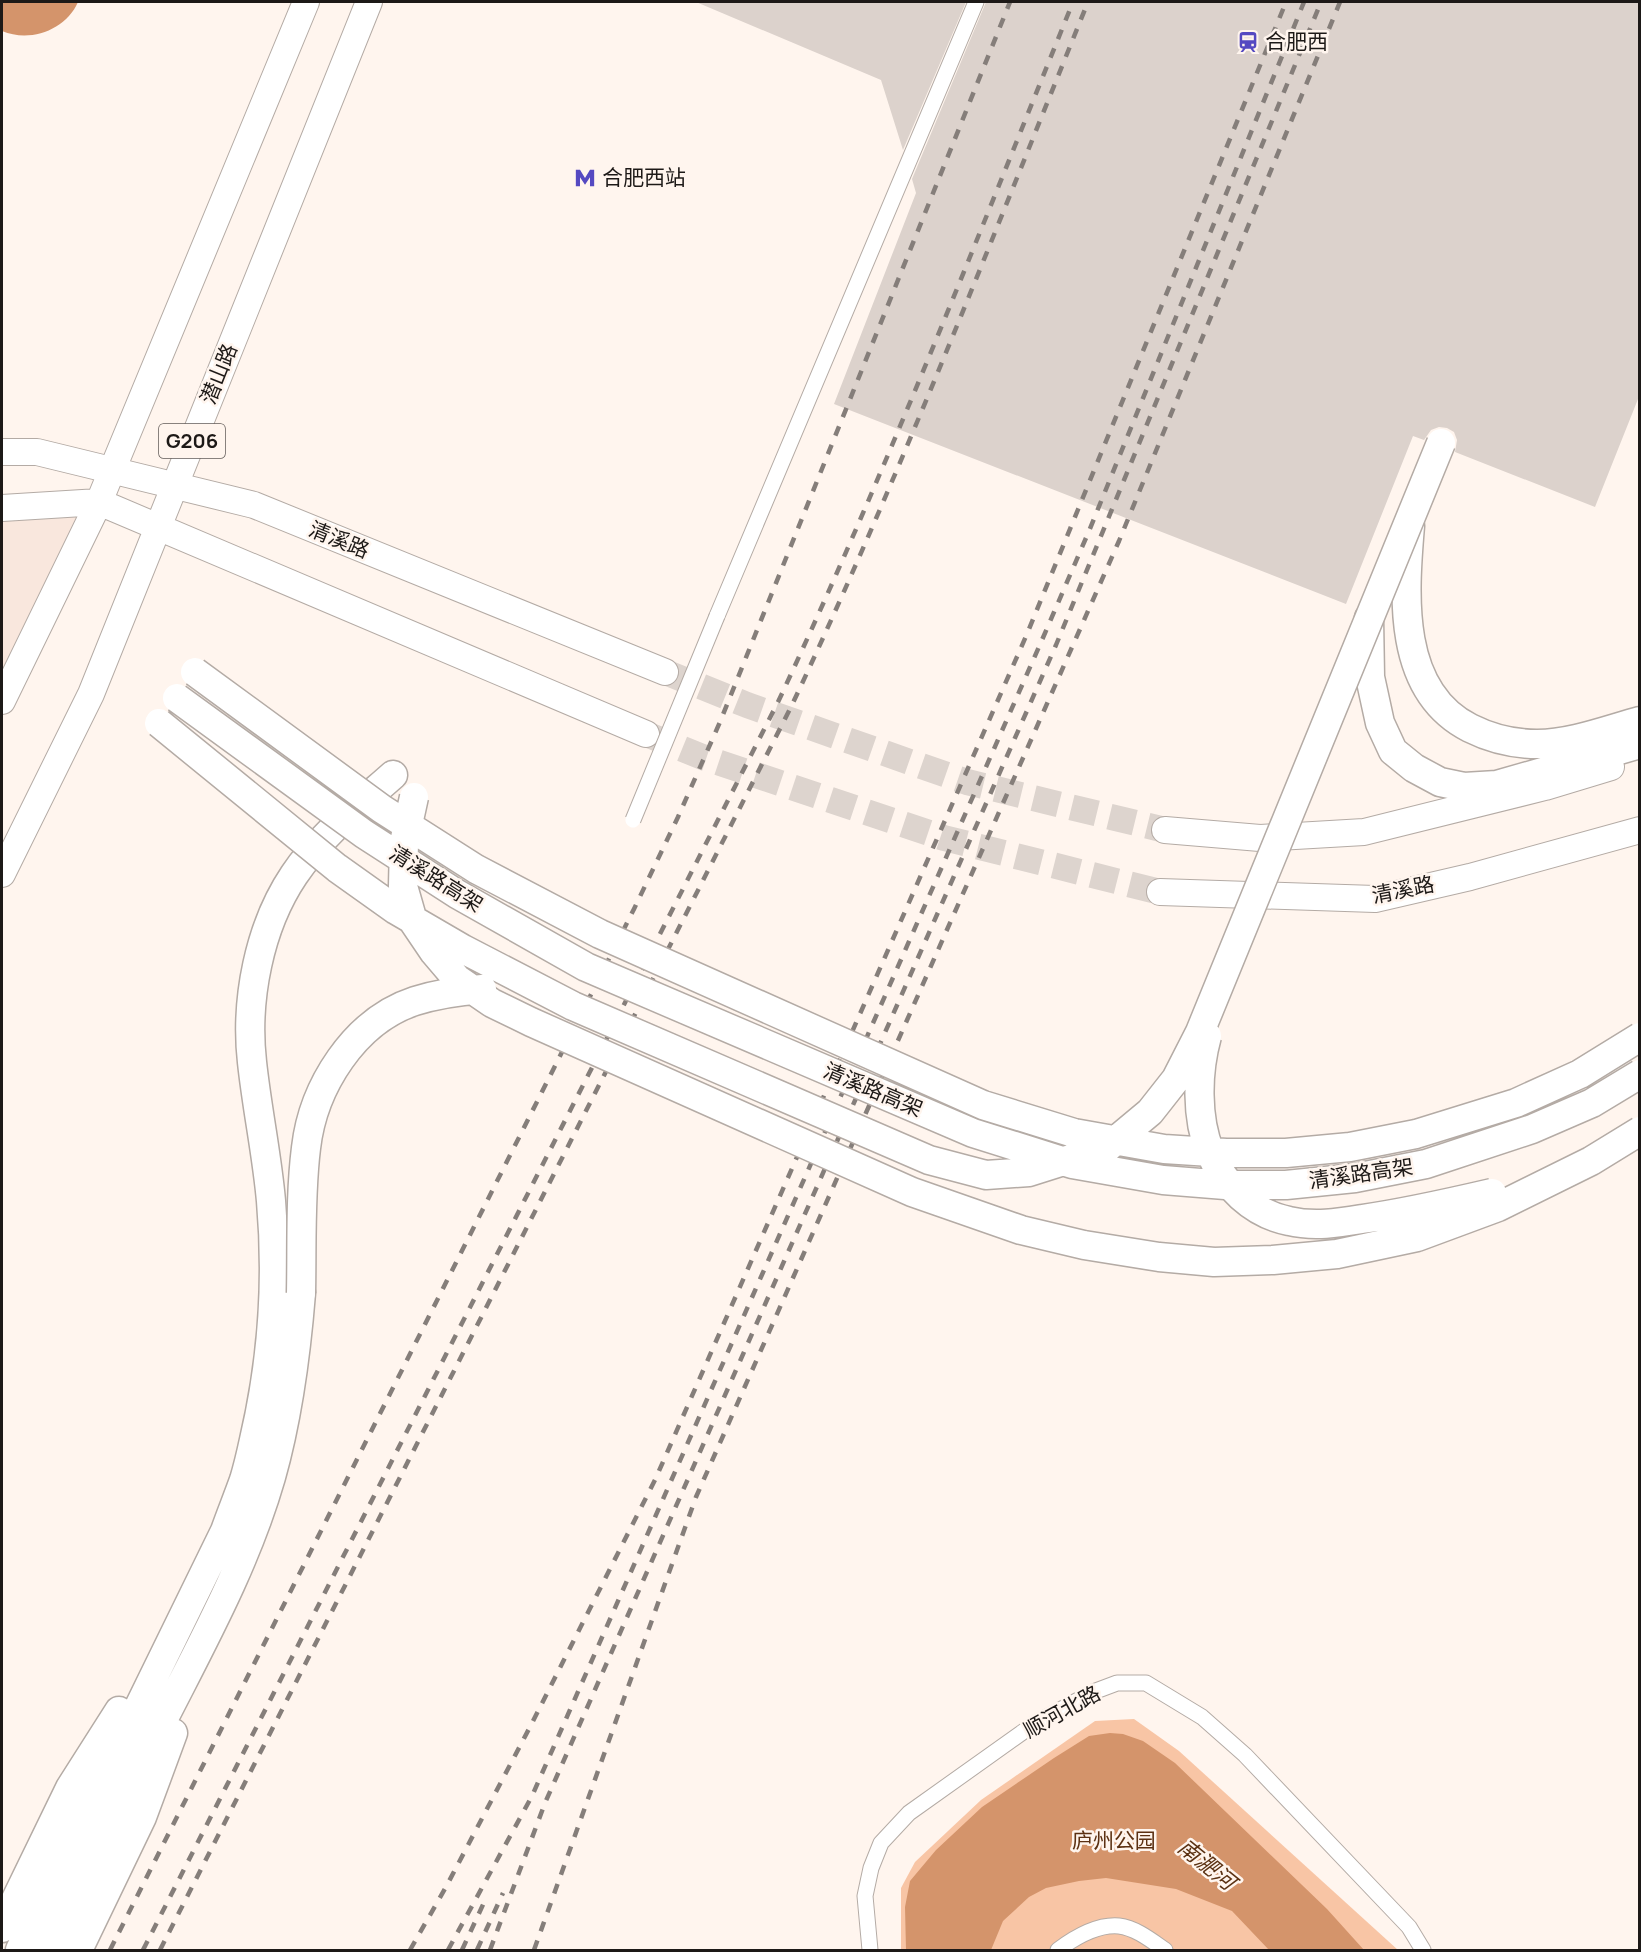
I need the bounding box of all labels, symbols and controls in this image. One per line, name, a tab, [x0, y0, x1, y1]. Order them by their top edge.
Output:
place label: 合肥西	[1265, 27, 1328, 55]
station icon: 合肥西	[1236, 30, 1260, 54]
place label: 合肥西站	[602, 163, 686, 191]
metro station icon: 合肥西站	[573, 166, 597, 190]
street label: 潜山路	[193, 339, 243, 408]
road number: G206	[159, 424, 225, 458]
street label: 清溪路	[305, 514, 374, 564]
street label: 清溪路高架	[385, 838, 488, 918]
street label: 清溪路	[1369, 869, 1436, 909]
street label: 清溪路高架	[820, 1056, 927, 1122]
street label: 清溪路高架	[1307, 1152, 1415, 1194]
street label: 顺河北路	[1018, 1679, 1105, 1744]
park label: 庐州公园	[1072, 1826, 1156, 1854]
water label: 南淝河	[1172, 1832, 1245, 1899]

